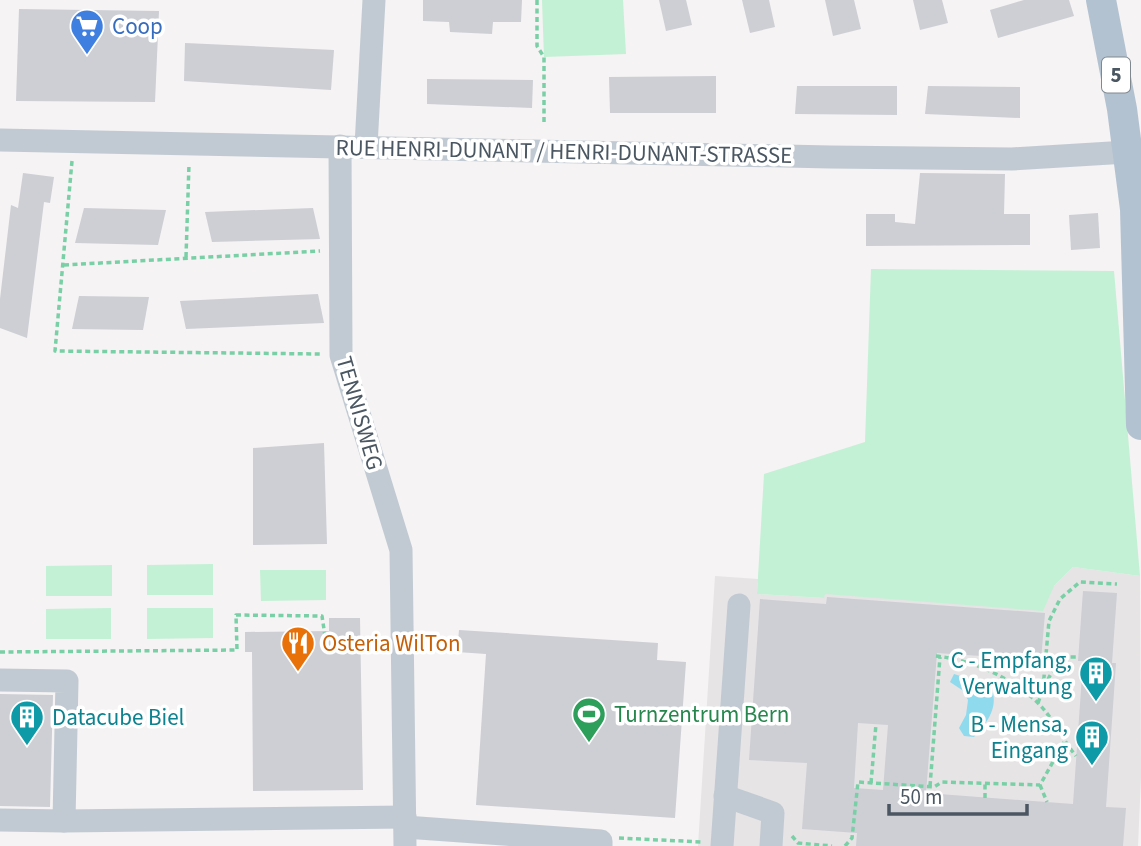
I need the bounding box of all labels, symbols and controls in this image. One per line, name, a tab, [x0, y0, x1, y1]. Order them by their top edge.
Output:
supermarket icon: Coop	[68, 7, 106, 56]
place label: Coop	[112, 10, 163, 43]
road number: 5	[1102, 57, 1130, 92]
street label: RUE HENRI-DUNANT / HENRI-DUNANT-STRASSE	[335, 131, 793, 172]
street label: TENNISWEG	[328, 352, 391, 474]
restaurant icon: Osteria WilTon	[279, 624, 317, 673]
place label: Osteria WilTon	[322, 627, 461, 660]
place label: C - Empfang, Verwaltung	[951, 644, 1072, 703]
building icon: C - Empfang, Verwaltung	[1077, 654, 1115, 703]
sports icon: Turnzentrum Bern	[570, 695, 608, 744]
building icon: Datacube Biel	[8, 698, 46, 747]
place label: Turnzentrum Bern	[614, 698, 789, 731]
place label: Datacube Biel	[52, 701, 184, 734]
place label: B - Mensa, Eingang	[970, 708, 1068, 767]
building icon: B - Mensa, Eingang	[1073, 718, 1111, 767]
scale bar	[889, 772, 1027, 816]
text: 50 m	[900, 782, 942, 812]

